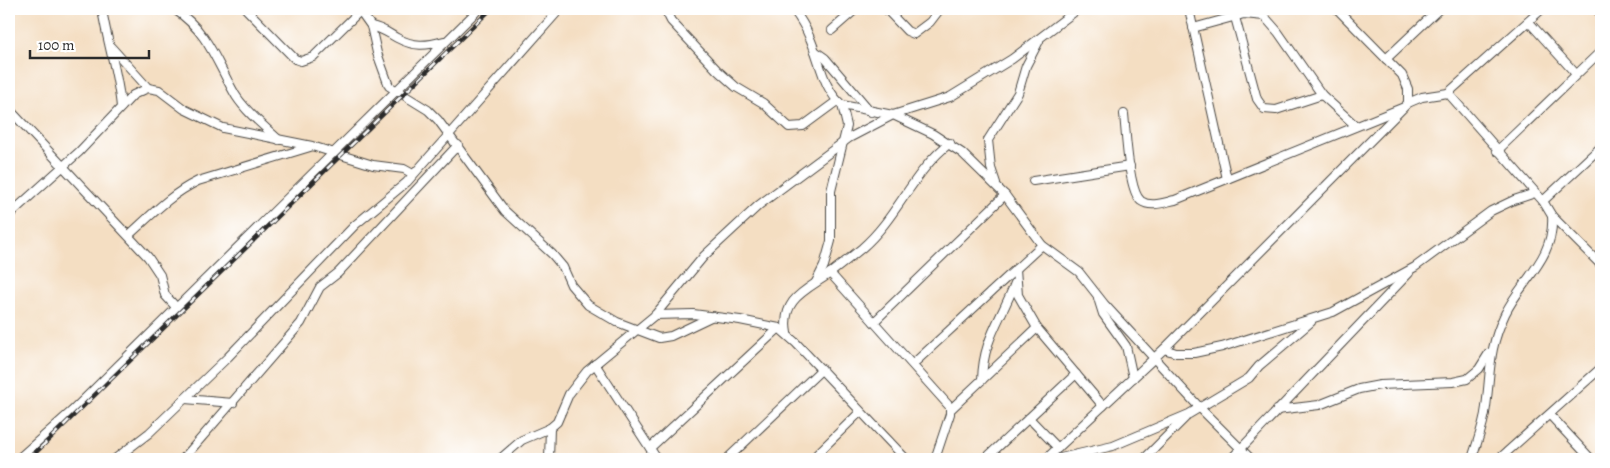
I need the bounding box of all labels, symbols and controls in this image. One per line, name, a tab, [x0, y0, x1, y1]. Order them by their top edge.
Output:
scale bar	[30, 28, 149, 60]
text: 100 m	[38, 35, 75, 55]

